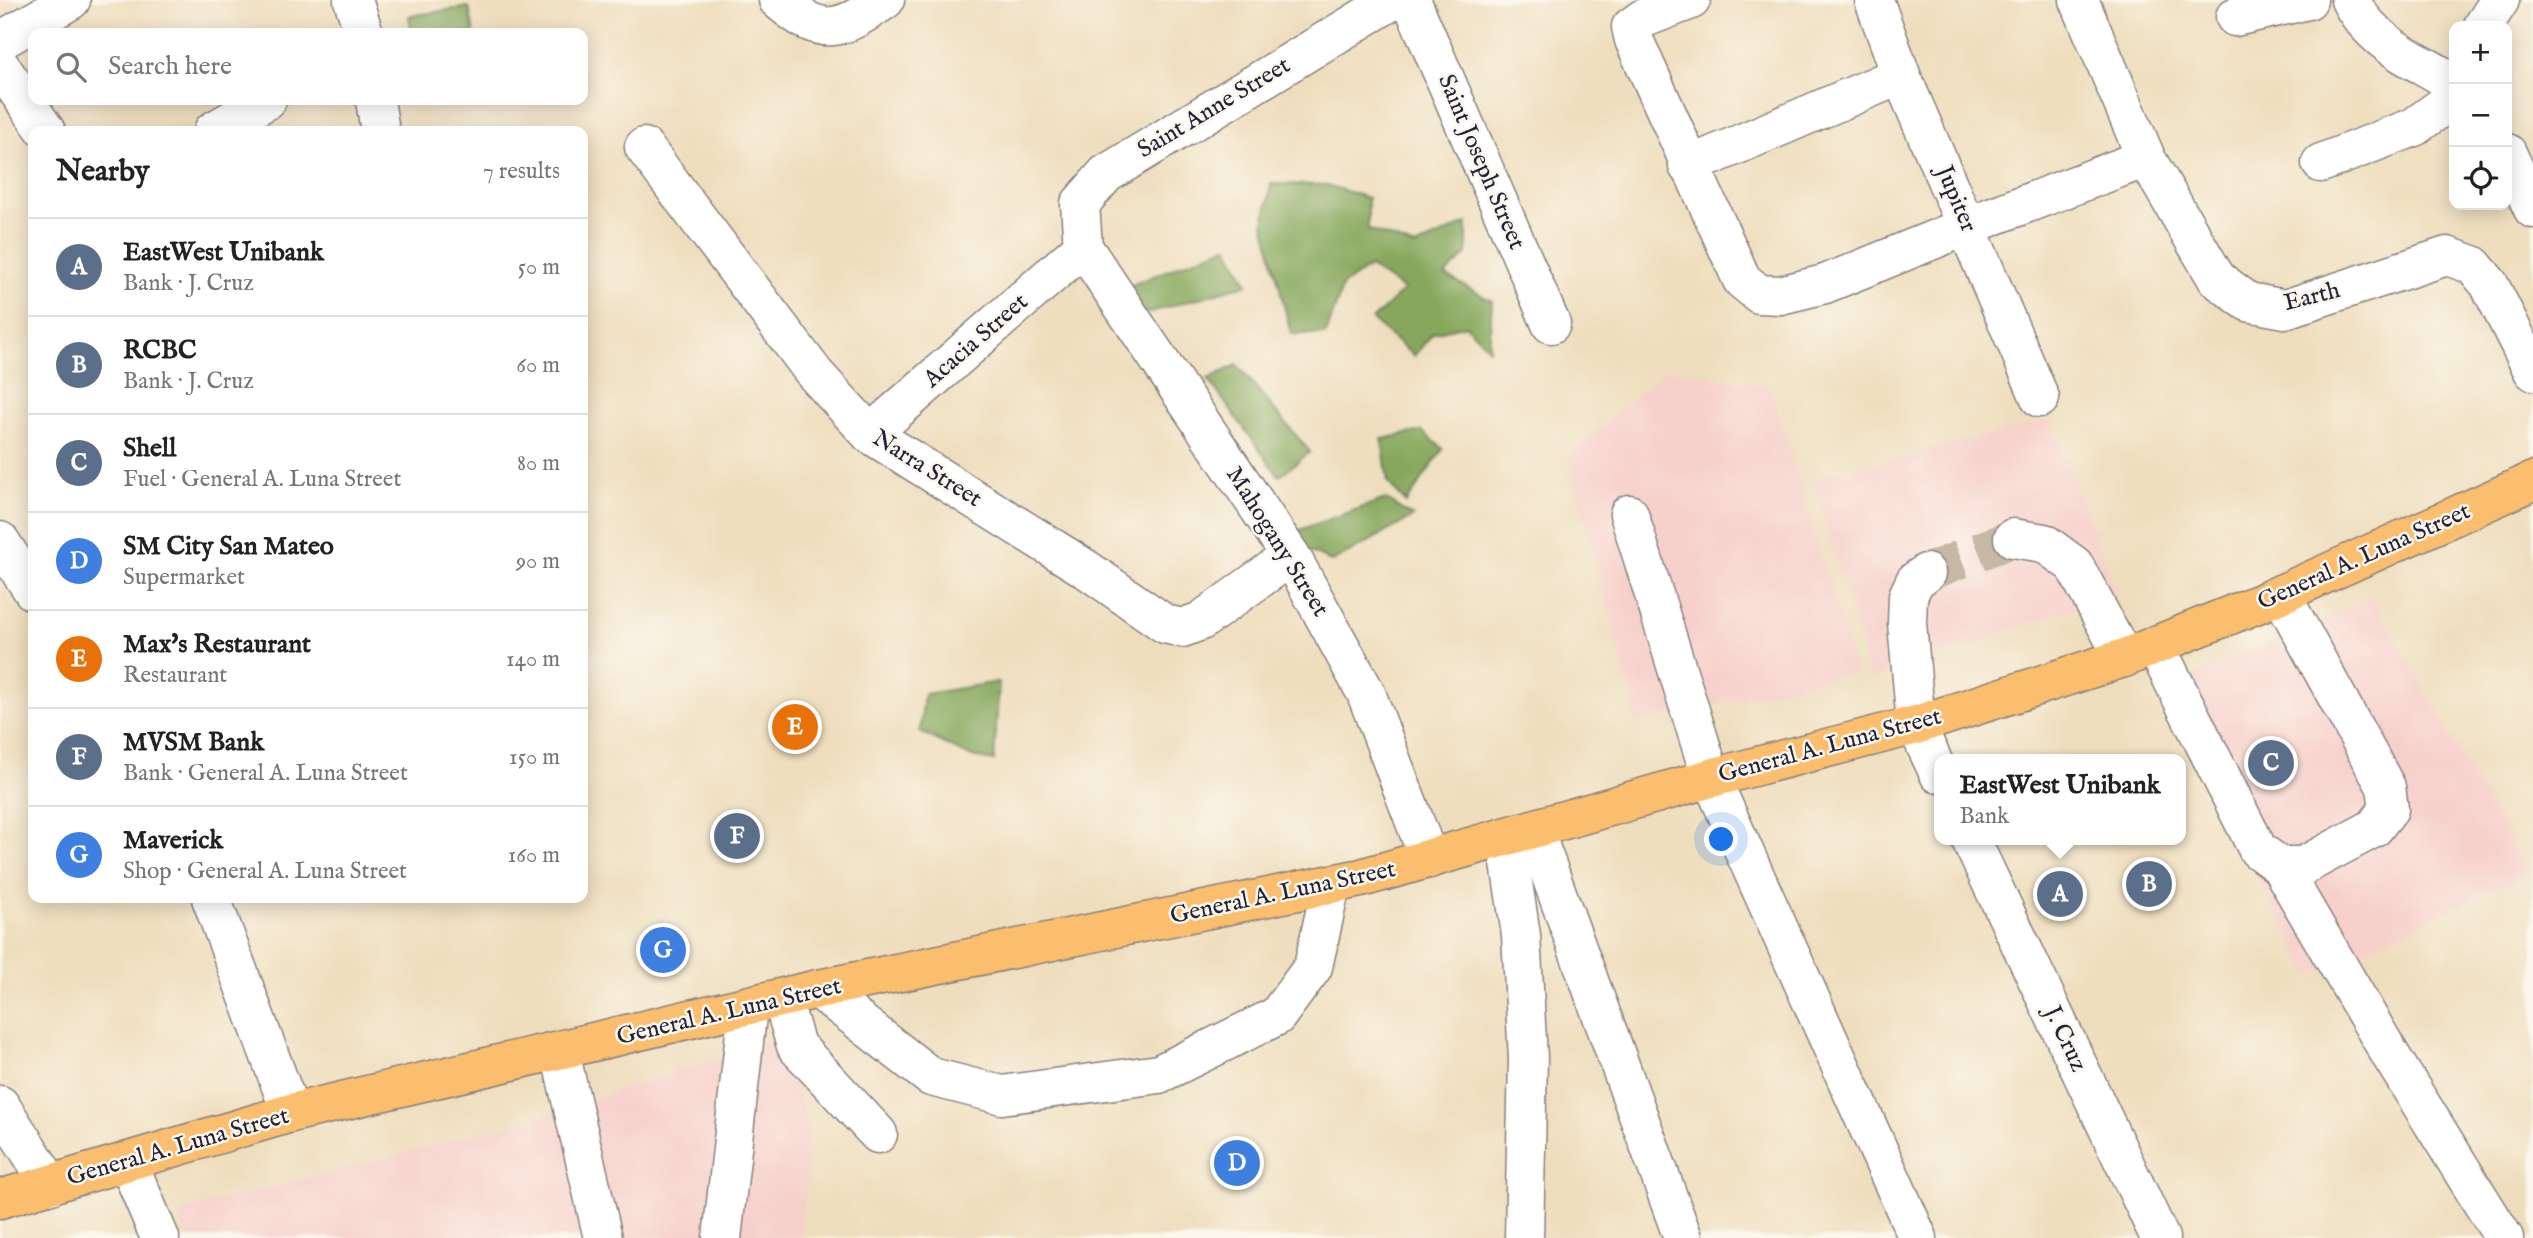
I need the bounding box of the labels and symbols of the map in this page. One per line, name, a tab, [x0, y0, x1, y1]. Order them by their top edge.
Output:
street label: Saint Anne Street	[1132, 50, 1296, 166]
street label: Saint Joseph Street	[1430, 70, 1532, 254]
street label: Jupiter	[1927, 158, 1984, 237]
street label: Earth	[2281, 275, 2344, 319]
street label: Acacia Street	[916, 287, 1035, 396]
street label: Narra Street	[866, 423, 988, 515]
street label: Mahogany Street	[1218, 461, 1336, 623]
street label: General A. Luna Street	[2253, 496, 2475, 618]
pin: E	[772, 701, 818, 753]
street label: General A. Luna Street	[1715, 701, 1945, 791]
pin: C	[2248, 737, 2294, 789]
pin: F	[714, 810, 760, 862]
your location	[1704, 822, 1738, 856]
street label: General A. Luna Street	[1168, 854, 1398, 932]
pin: B	[2126, 858, 2172, 910]
pin: A	[2037, 868, 2083, 920]
pin: G	[640, 924, 686, 976]
street label: General A. Luna Street	[614, 971, 844, 1053]
street label: J. Cruz	[2035, 999, 2094, 1077]
street label: General A. Luna Street	[63, 1100, 293, 1194]
pin: D	[1214, 1137, 1260, 1189]

